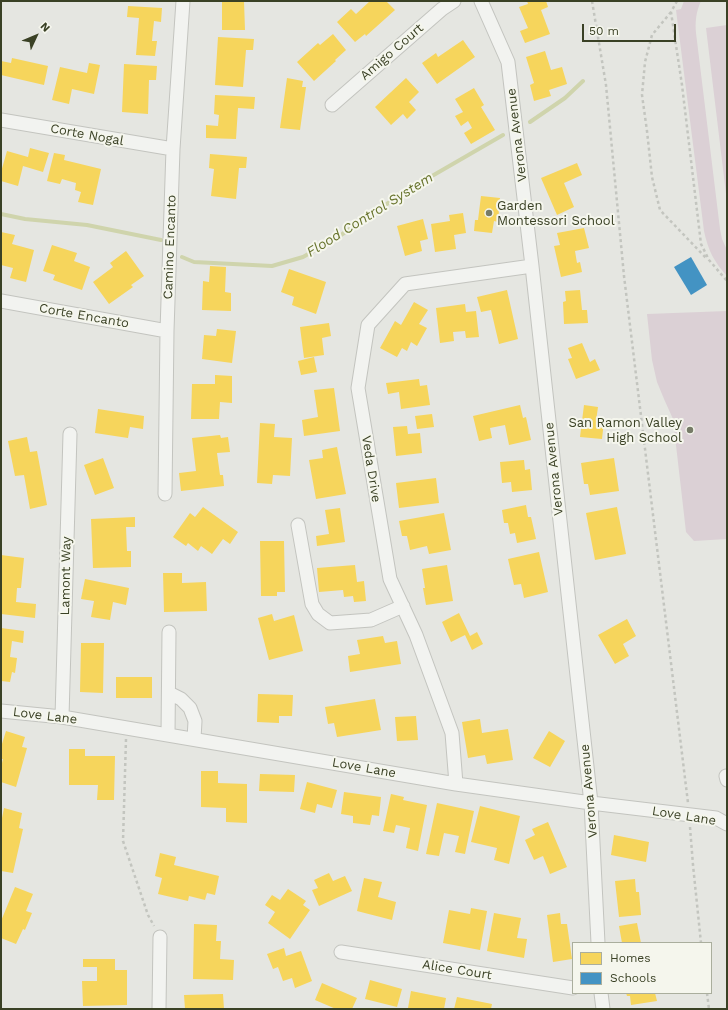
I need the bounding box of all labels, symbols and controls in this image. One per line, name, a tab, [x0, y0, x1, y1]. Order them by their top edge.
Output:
north arrow	[16, 16, 56, 56]
scale bar	[584, 16, 678, 42]
text: N	[37, 20, 53, 35]
street label: Amigo Court	[357, 20, 427, 84]
text: 50 m	[589, 24, 619, 38]
street label: Verona Avenue	[504, 87, 530, 183]
street label: Corte Nogal	[49, 121, 125, 149]
water label: Flood Control System	[304, 169, 436, 261]
street label: Camino Encanto	[160, 194, 180, 300]
place label: Garden Montessori School	[497, 198, 615, 229]
marker: Garden Montessori School	[484, 208, 494, 218]
street label: Corte Encanto	[38, 300, 130, 332]
place label: San Ramon Valley High School	[568, 415, 682, 446]
street label: Verona Avenue	[541, 421, 567, 517]
marker: San Ramon Valley High School	[685, 425, 695, 435]
street label: Veda Drive	[358, 434, 384, 504]
street label: Lamont Way	[58, 536, 74, 616]
street label: Love Lane	[12, 704, 78, 728]
street label: Verona Avenue	[577, 743, 601, 839]
street label: Love Lane	[331, 755, 397, 781]
street label: Love Lane	[651, 803, 717, 829]
legend	[572, 942, 712, 994]
text: Homes	[610, 951, 651, 965]
street label: Alice Court	[421, 957, 493, 983]
text: Schools	[610, 971, 656, 985]

